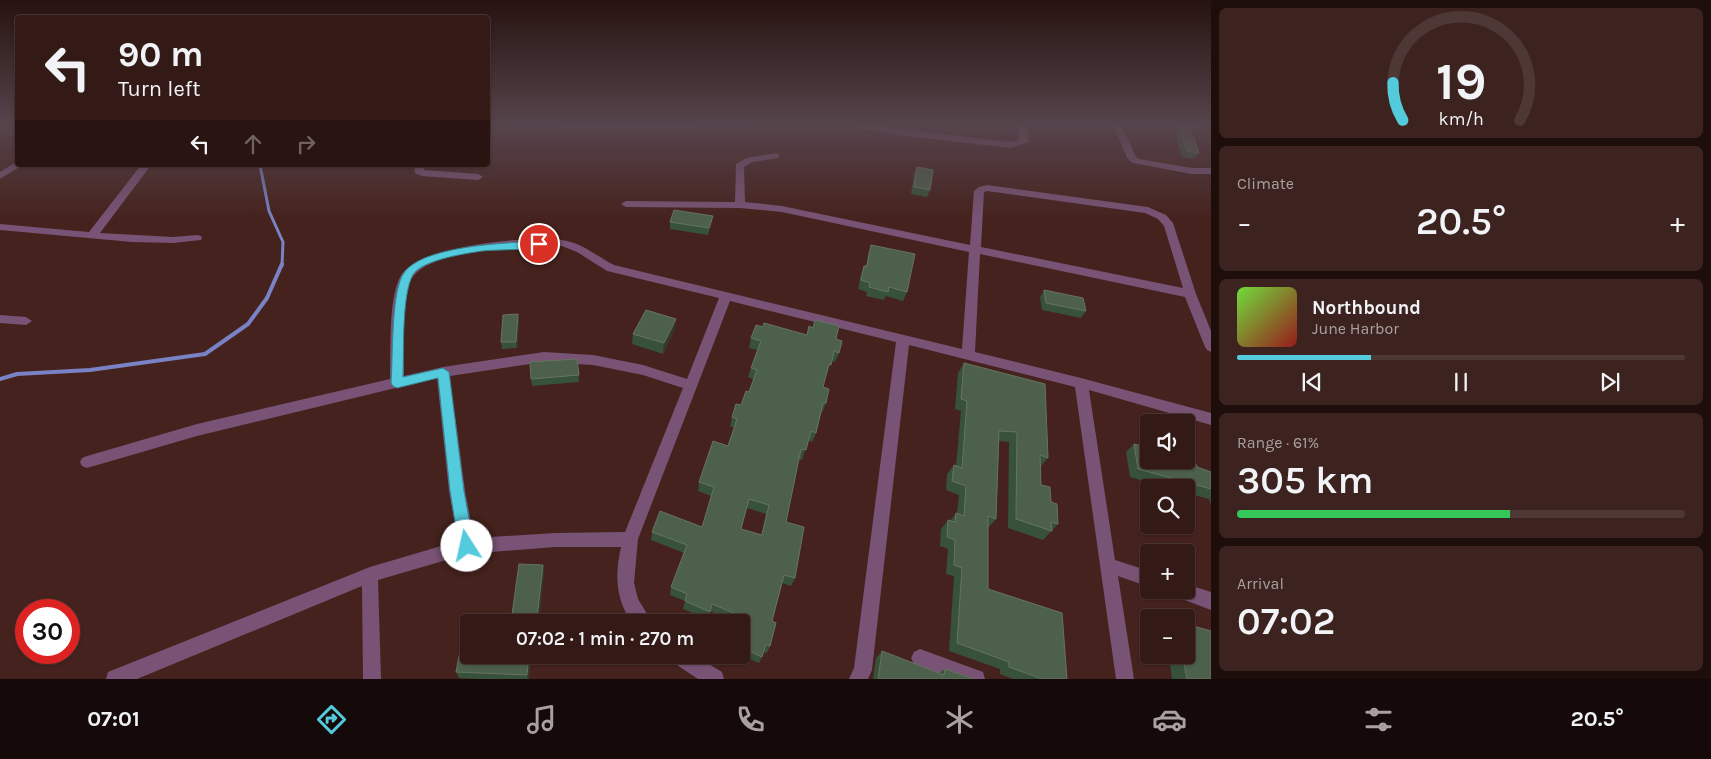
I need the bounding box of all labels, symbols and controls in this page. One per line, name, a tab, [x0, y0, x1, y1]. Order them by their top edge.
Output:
text: 90 m	[118, 34, 204, 75]
icon: left	[35, 35, 100, 100]
text: 19	[1436, 51, 1486, 112]
text: Turn left	[118, 76, 201, 102]
text: km/h	[1438, 109, 1484, 130]
icon: left	[186, 130, 214, 158]
icon: ahead	[239, 130, 267, 158]
icon: right	[292, 130, 320, 158]
text: Climate	[1237, 174, 1294, 193]
text: 20.5°	[1416, 199, 1506, 244]
text: −	[1237, 206, 1252, 239]
text: +	[1670, 206, 1685, 239]
pin	[518, 223, 560, 265]
icon: arrive	[525, 230, 553, 258]
text: Northbound	[1312, 297, 1421, 319]
text: June Harbor	[1312, 319, 1399, 338]
icon: previous	[1298, 368, 1326, 396]
icon: pause	[1447, 368, 1475, 396]
icon: next	[1596, 368, 1624, 396]
map controls	[1140, 414, 1195, 664]
button: sound	[1140, 414, 1195, 469]
text: Range · 61%	[1237, 433, 1319, 452]
text: 305 km	[1237, 458, 1373, 503]
button: search	[1140, 479, 1195, 534]
position arrow	[440, 519, 492, 571]
button: +	[1140, 544, 1195, 599]
text: Arrival	[1237, 574, 1284, 593]
speed limit sign: 30	[15, 599, 80, 664]
text: 07:02	[1237, 599, 1335, 644]
button: −	[1140, 609, 1195, 664]
text: 07:02 · 1 min · 270 m	[516, 628, 694, 650]
icon: directions	[314, 702, 349, 737]
icon: music	[524, 702, 559, 737]
icon: phone	[733, 702, 768, 737]
icon: climate	[942, 702, 977, 737]
icon: car	[1152, 702, 1187, 737]
icon: filters	[1361, 702, 1396, 737]
text: 07:01	[87, 706, 140, 732]
text: 20.5°	[1570, 706, 1624, 732]

